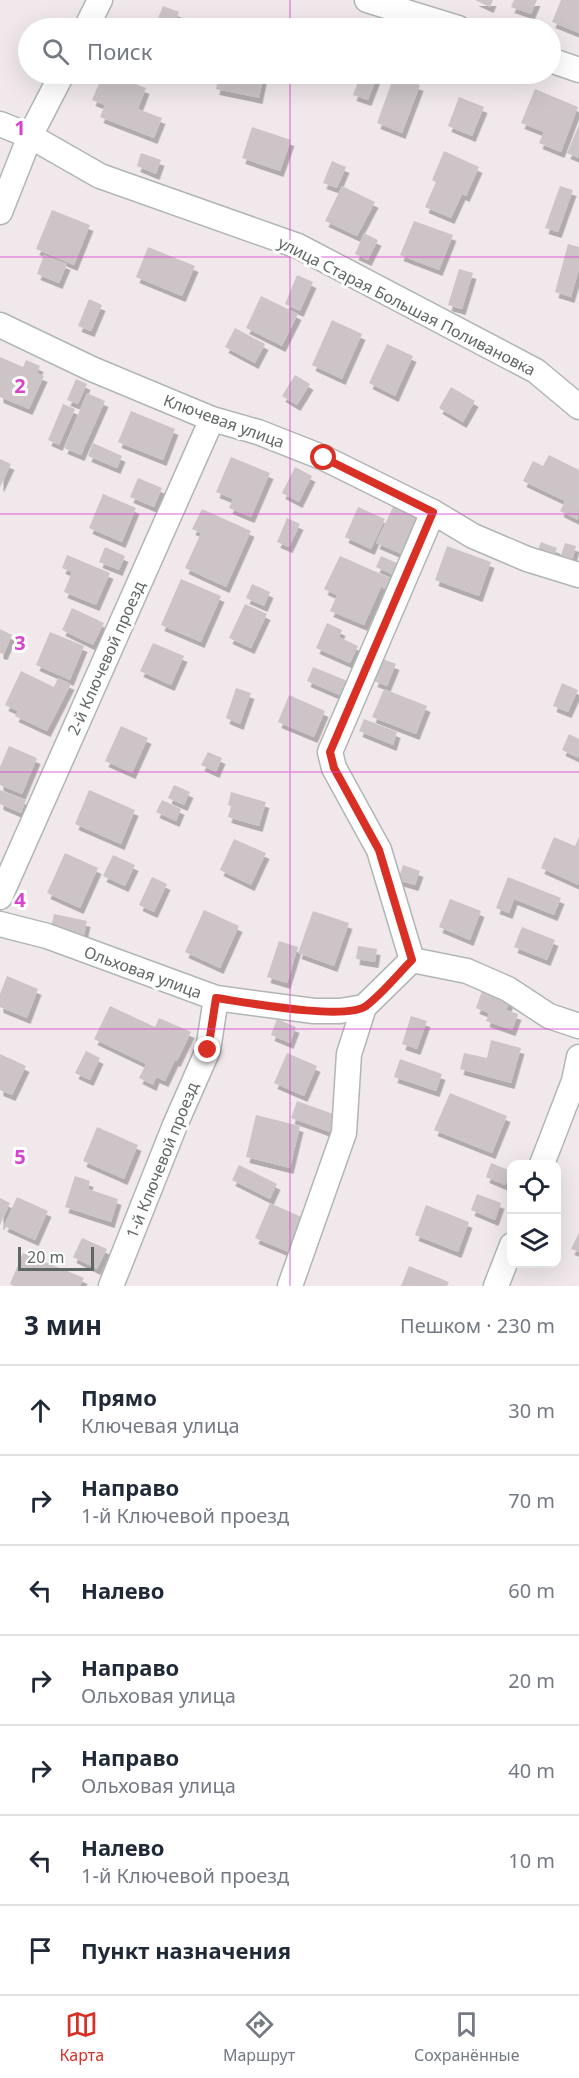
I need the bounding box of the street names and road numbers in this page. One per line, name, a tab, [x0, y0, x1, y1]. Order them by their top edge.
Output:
street label: улица Старая Большая Поливановка	[275, 231, 539, 381]
street label: Ключевая улица	[161, 389, 287, 453]
street label: 2-й Ключевой проезд	[62, 577, 150, 739]
street label: Ольховая улица	[81, 940, 205, 1004]
street label: 1-й Ключевой проезд	[121, 1078, 204, 1241]

